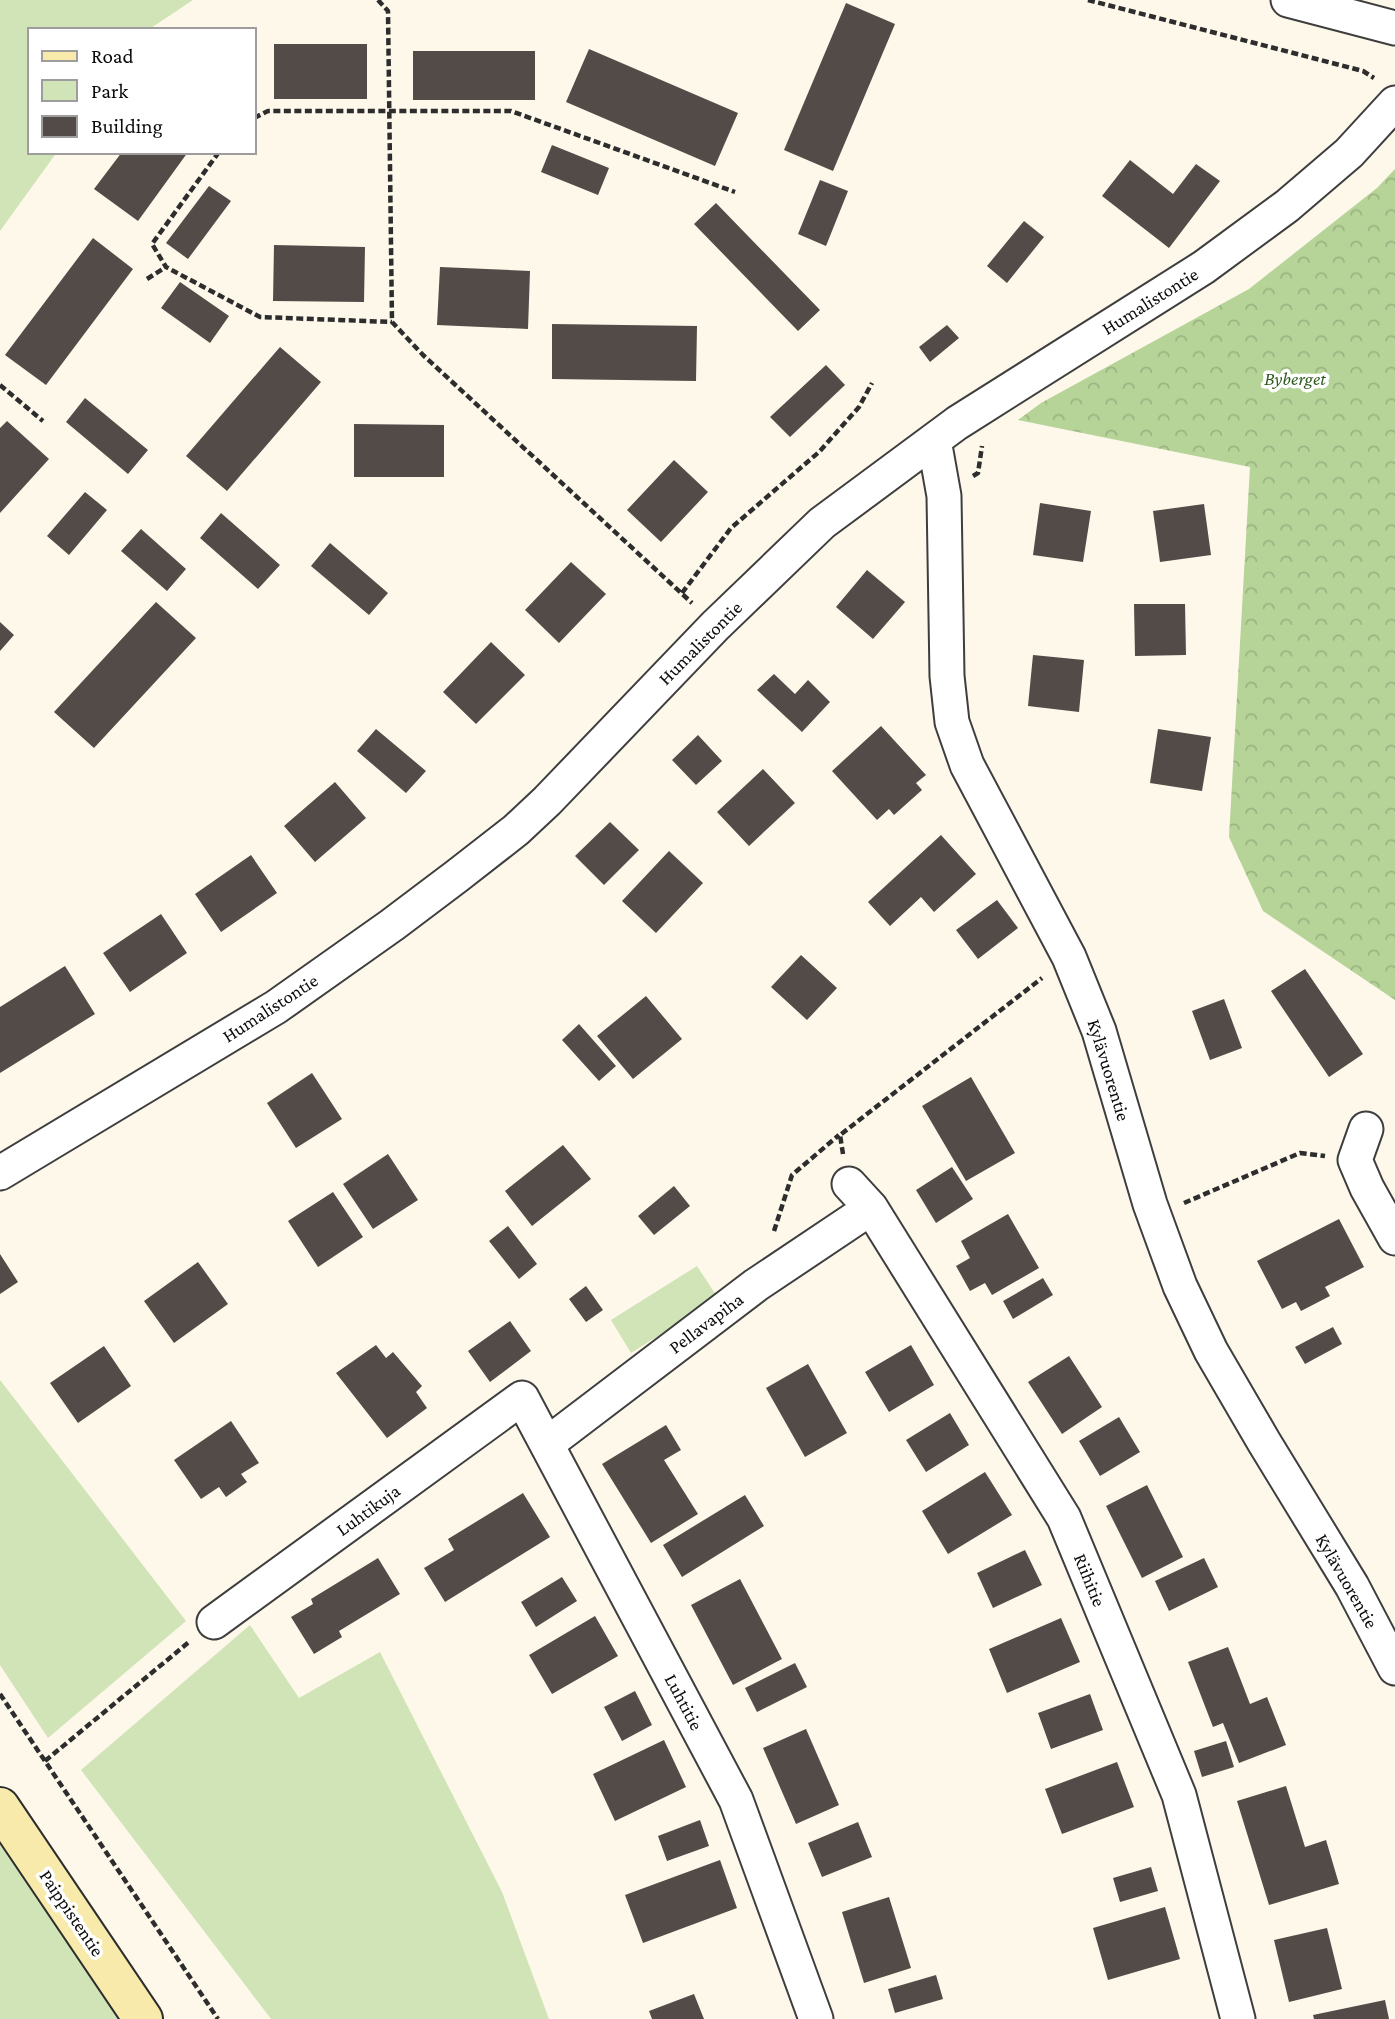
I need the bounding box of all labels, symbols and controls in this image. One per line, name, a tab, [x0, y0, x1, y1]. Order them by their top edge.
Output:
legend	[28, 28, 256, 154]
text: Road	[91, 44, 134, 68]
text: Park	[91, 79, 128, 103]
text: Building	[91, 114, 163, 138]
street label: Humalistontie	[1098, 263, 1202, 339]
park label: Byberget	[1264, 368, 1326, 389]
street label: Humalistontie	[654, 597, 746, 689]
street label: Humalistontie	[218, 969, 322, 1047]
street label: Kylävuorentie	[1084, 1017, 1134, 1123]
street label: Pellavapiha	[665, 1288, 747, 1358]
street label: Luhtikuja	[332, 1480, 405, 1541]
street label: Kylävuorentie	[1312, 1530, 1382, 1632]
street label: Riihitie	[1070, 1550, 1110, 1610]
street label: Luhtitie	[661, 1670, 707, 1734]
street label: Paippistentie	[35, 1866, 109, 1960]

